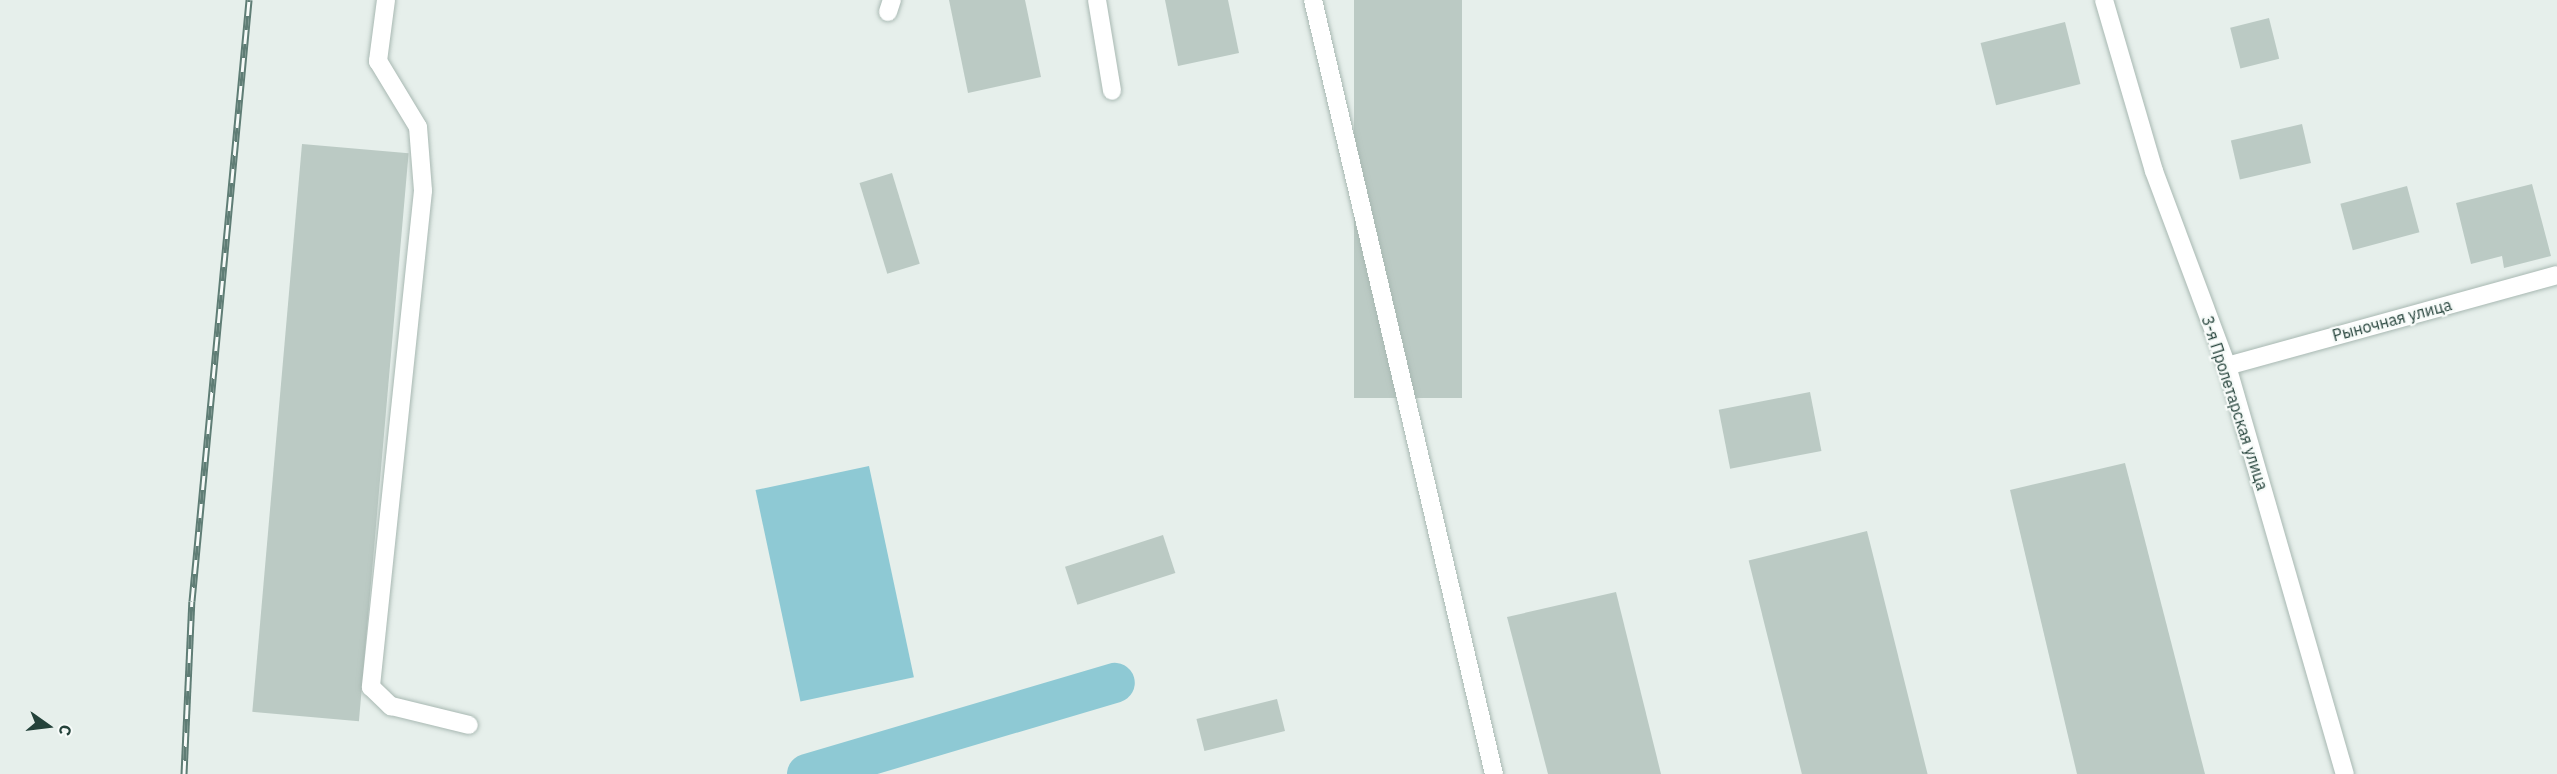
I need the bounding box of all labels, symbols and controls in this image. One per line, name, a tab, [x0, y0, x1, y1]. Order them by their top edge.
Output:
street label: Рыночная улица	[2330, 295, 2454, 345]
street label: 3-я Пролетарская улица	[2198, 313, 2272, 493]
north arrow	[18, 696, 78, 756]
text: С	[55, 723, 76, 738]

